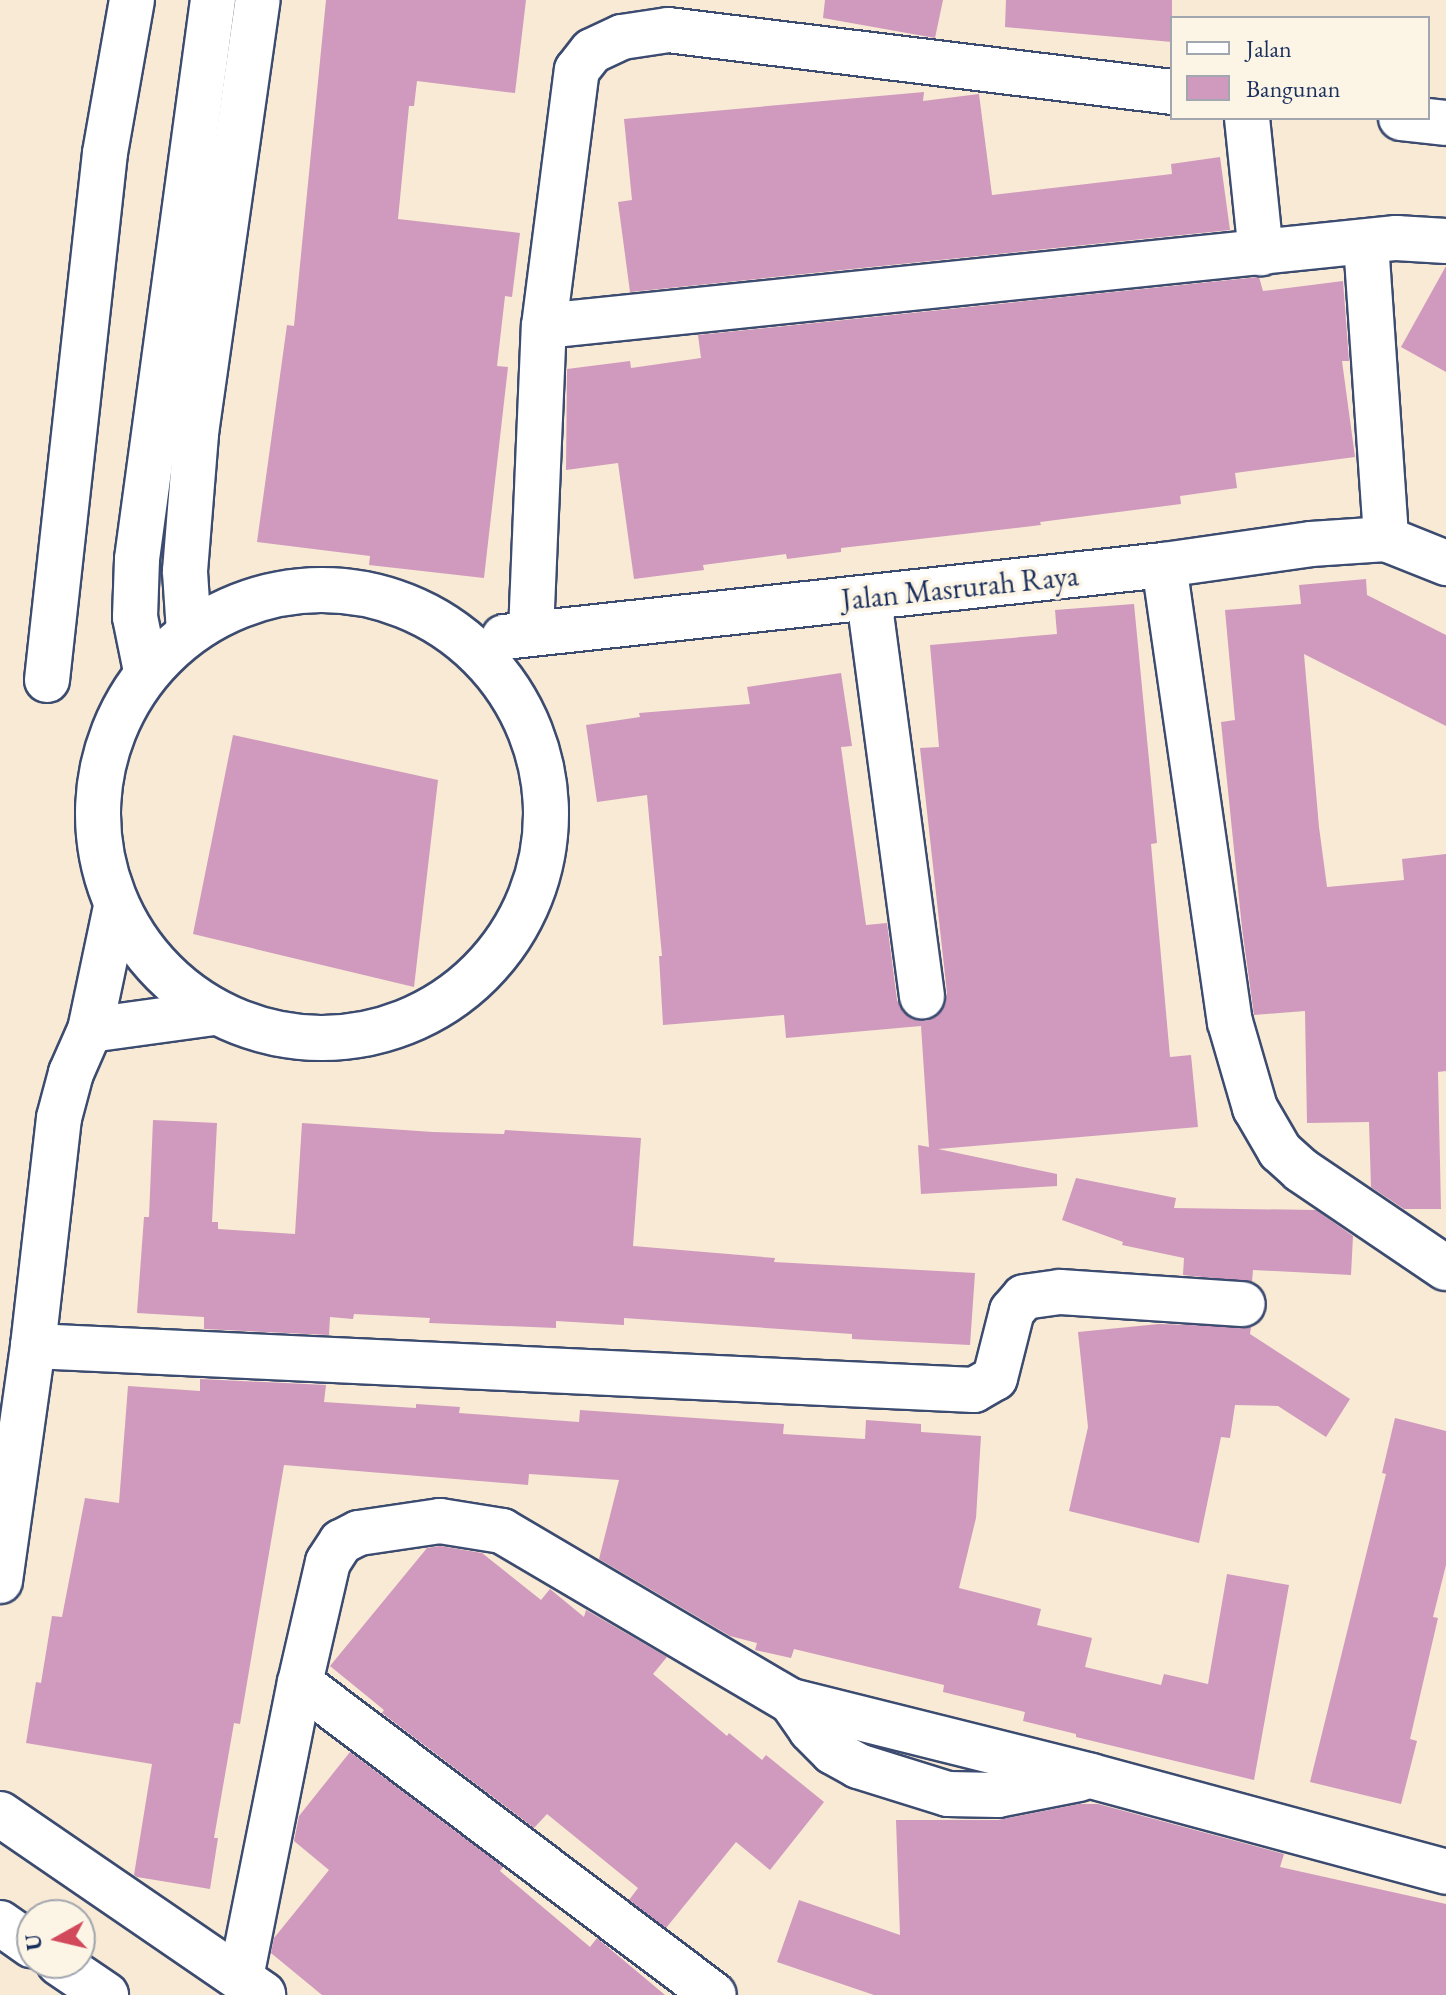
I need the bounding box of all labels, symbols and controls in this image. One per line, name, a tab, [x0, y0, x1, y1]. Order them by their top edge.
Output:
legend	[1170, 16, 1430, 120]
text: Jalan	[1246, 33, 1292, 64]
text: Bangunan	[1246, 73, 1340, 104]
street label: Jalan Masrurah Raya	[840, 558, 1080, 618]
north arrow	[16, 1899, 96, 1979]
text: U	[18, 1932, 49, 1952]

